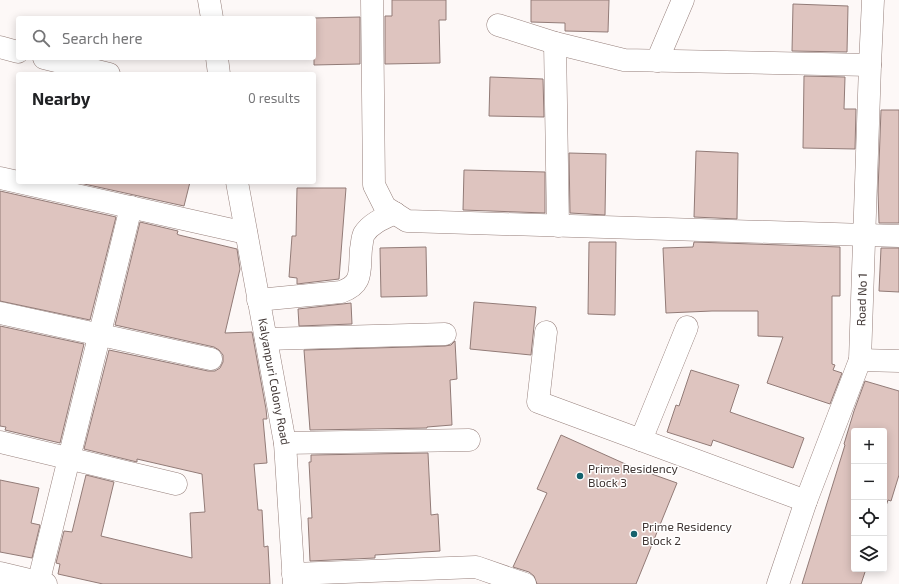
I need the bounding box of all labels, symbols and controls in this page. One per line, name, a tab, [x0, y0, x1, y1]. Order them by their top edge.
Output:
search box	[16, 16, 316, 60]
icon: search	[30, 27, 52, 49]
text: Search here	[62, 29, 143, 47]
text: Nearby	[32, 88, 90, 108]
text: 0 results	[248, 90, 300, 106]
street label: Road No 1	[853, 273, 869, 326]
street label: Kalyanpuri Colony Road	[256, 317, 293, 446]
map controls	[851, 428, 887, 572]
button: +	[851, 428, 887, 464]
place label: Prime Residency Block 3	[588, 461, 679, 489]
button: −	[851, 464, 887, 500]
marker: Prime Residency Block 3	[575, 471, 585, 481]
button: locate	[851, 500, 887, 536]
place label: Prime Residency Block 2	[642, 519, 733, 547]
marker: Prime Residency Block 2	[629, 529, 639, 539]
button: layers	[851, 536, 887, 572]

